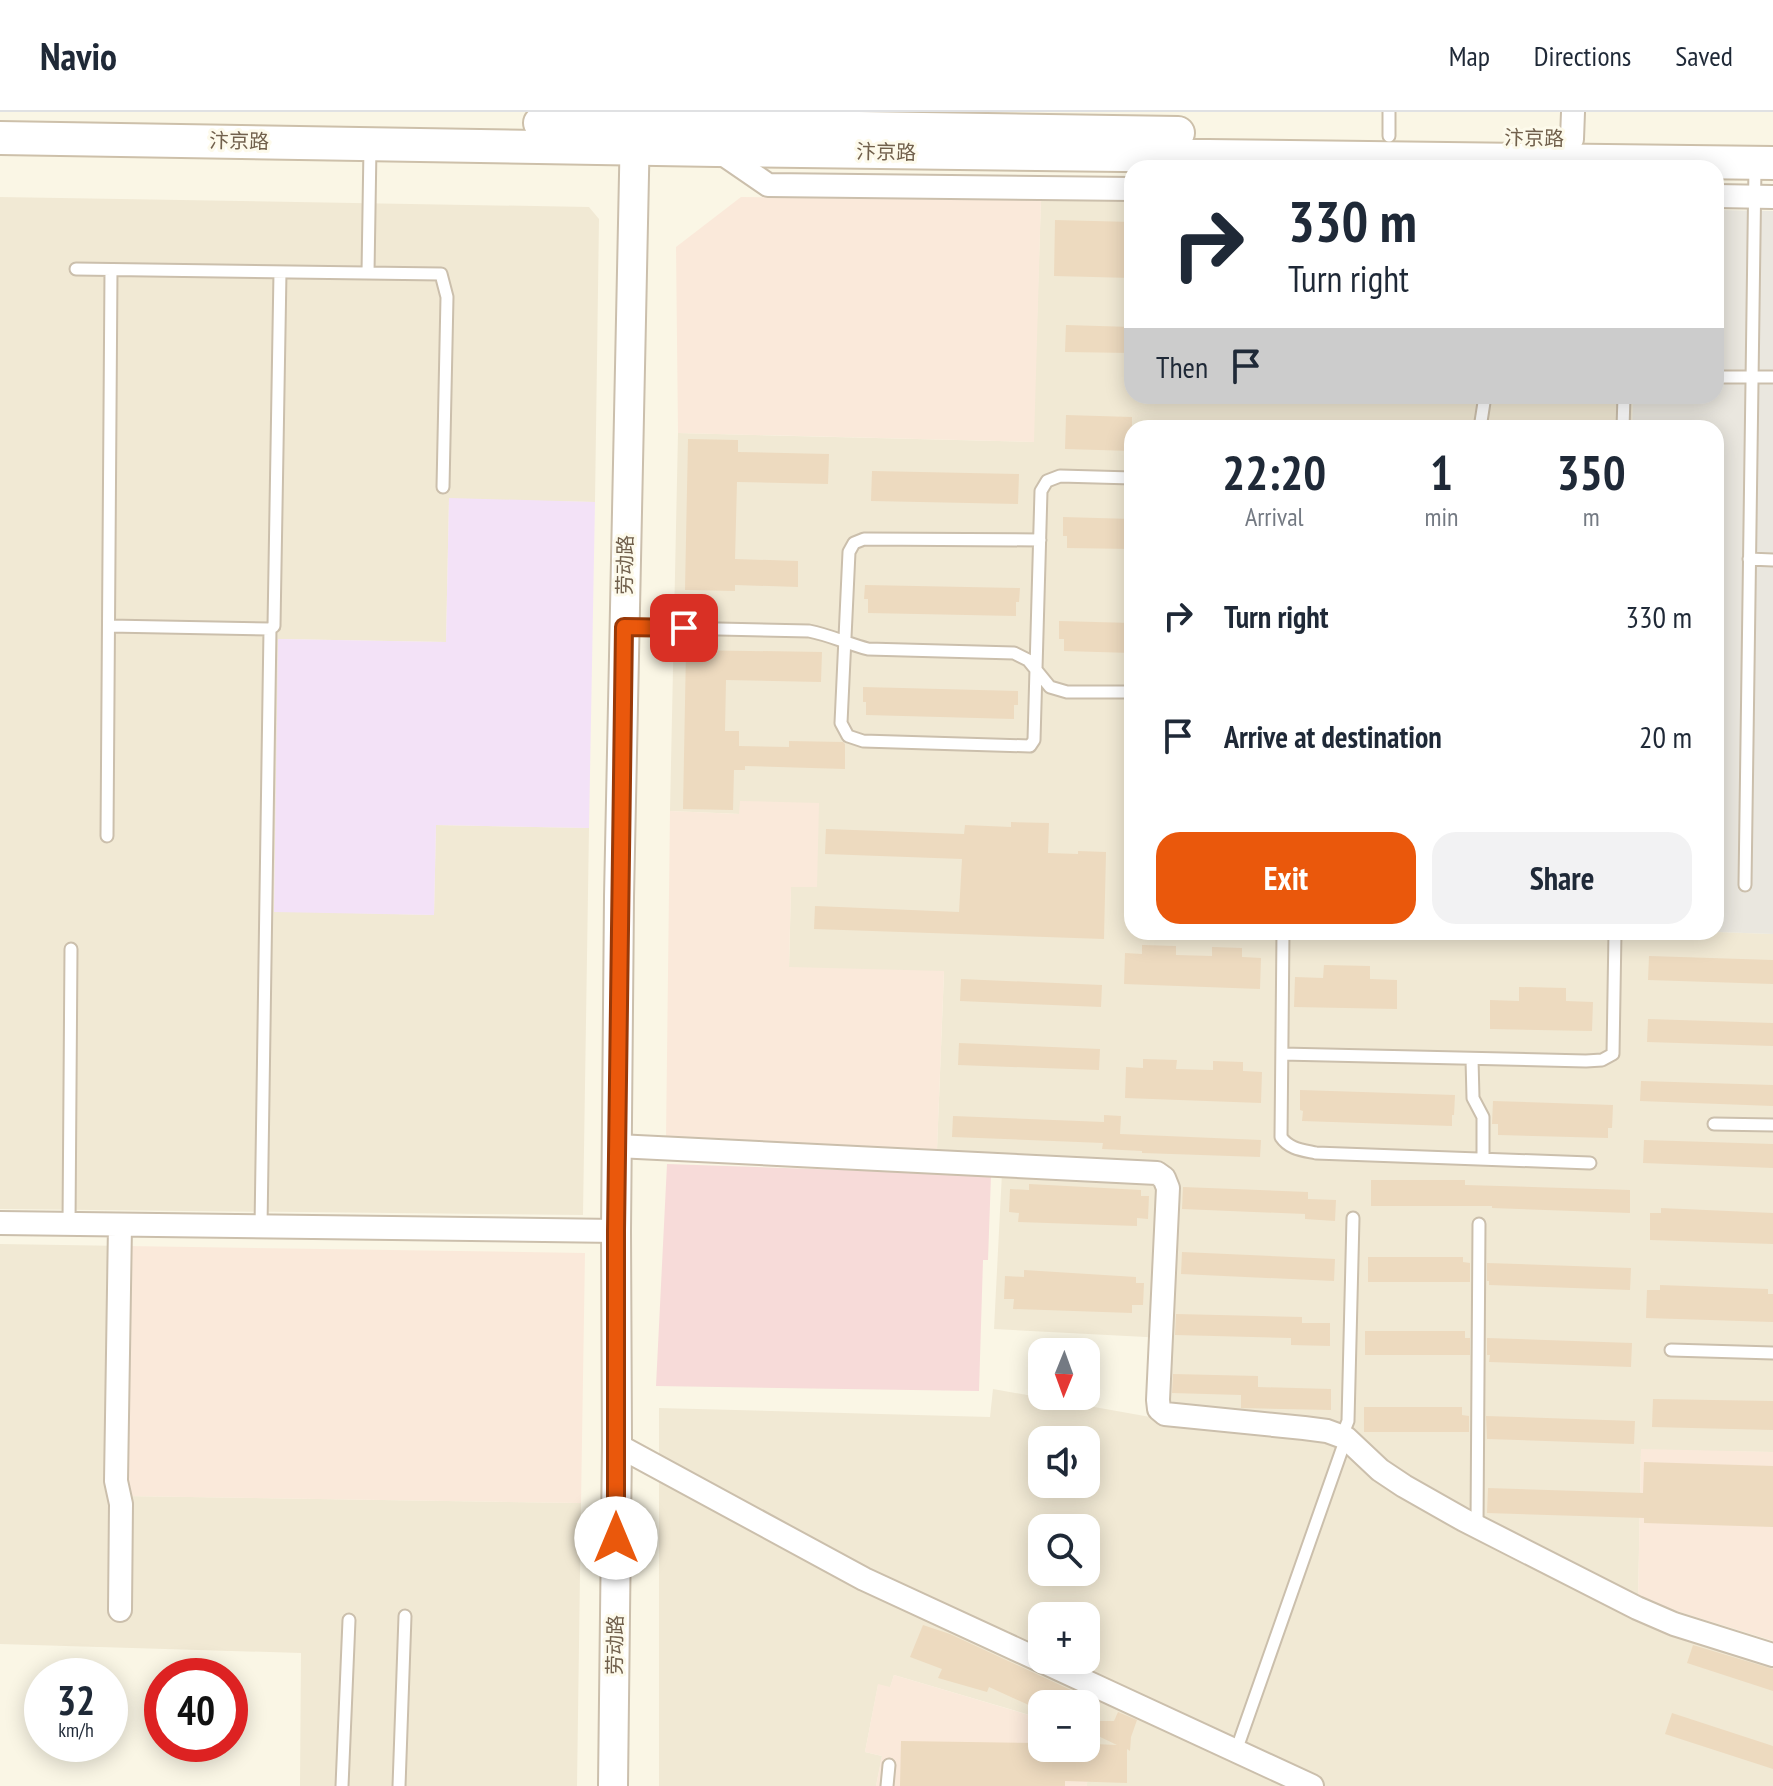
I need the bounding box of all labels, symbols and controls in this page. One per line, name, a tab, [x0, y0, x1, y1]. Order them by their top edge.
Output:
text: Navio	[40, 31, 117, 80]
text: Map	[1449, 37, 1490, 74]
text: Directions	[1534, 37, 1631, 74]
text: Saved	[1675, 37, 1733, 74]
street label: 汴京路	[1504, 124, 1564, 152]
street label: 汴京路	[209, 127, 269, 155]
street label: 汴京路	[856, 138, 916, 166]
text: 330 m	[1288, 185, 1417, 257]
icon: right	[1156, 192, 1260, 296]
text: Turn right	[1288, 255, 1409, 302]
icon: arrive	[1224, 344, 1268, 388]
text: Then	[1156, 347, 1208, 386]
text: 22:20	[1222, 441, 1326, 503]
text: 1	[1430, 441, 1453, 503]
text: 350	[1557, 441, 1626, 503]
text: Arrival	[1245, 500, 1304, 533]
text: min	[1424, 500, 1458, 533]
text: m	[1583, 500, 1600, 533]
street label: 劳动路	[611, 535, 639, 595]
pin	[650, 594, 718, 662]
icon: right	[1156, 594, 1200, 638]
text: Turn right	[1224, 597, 1328, 636]
text: 330 m	[1626, 597, 1692, 636]
icon: arrive	[662, 606, 706, 650]
icon: arrive	[1156, 714, 1200, 758]
text: Arrive at destination	[1224, 717, 1442, 756]
text: 20 m	[1639, 717, 1692, 756]
button: Exit	[1156, 832, 1416, 924]
button: Share	[1432, 832, 1692, 924]
north arrow	[1028, 1338, 1100, 1410]
map controls	[1028, 1338, 1100, 1762]
button: sound	[1028, 1426, 1100, 1498]
position arrow	[574, 1496, 658, 1580]
button: search	[1028, 1514, 1100, 1586]
button: +	[1028, 1602, 1100, 1674]
street label: 劳动路	[601, 1615, 629, 1675]
speed limit sign: 40	[144, 1658, 248, 1762]
text: 32	[57, 1674, 95, 1726]
button: −	[1028, 1690, 1100, 1762]
text: km/h	[58, 1717, 94, 1743]

